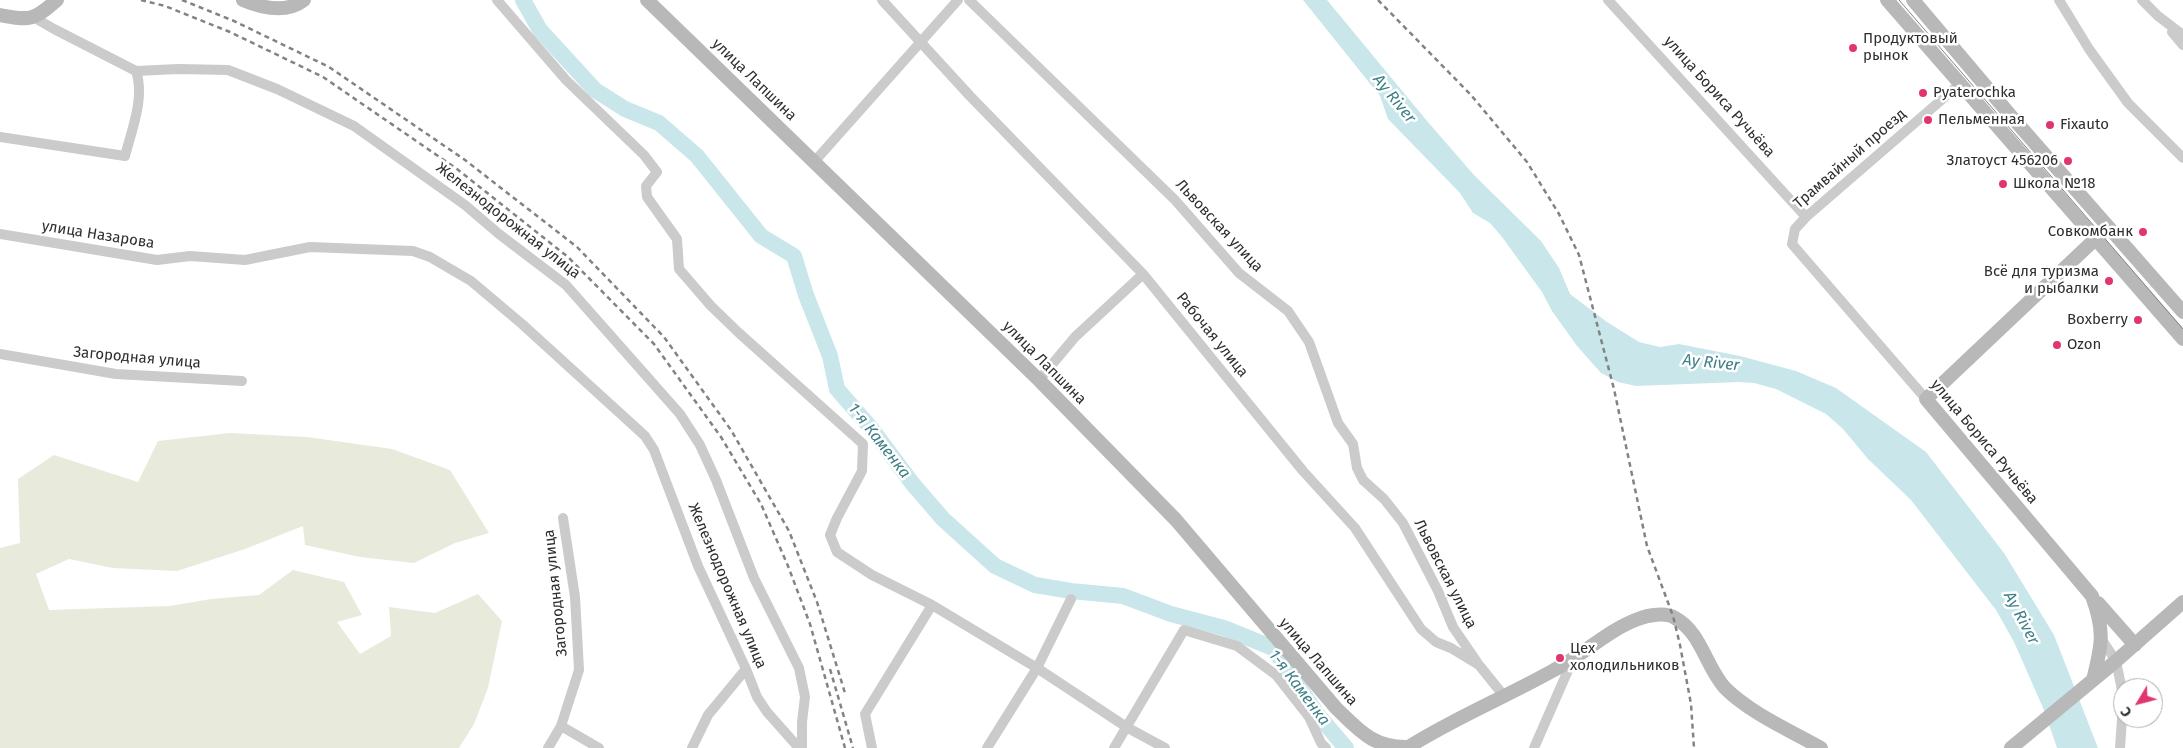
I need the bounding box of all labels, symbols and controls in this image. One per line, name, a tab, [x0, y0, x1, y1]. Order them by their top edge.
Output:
place label: Продуктовый рынок	[1863, 30, 1958, 65]
street label: улица Бориса Ручьёва	[1660, 33, 1778, 161]
street label: улица Лапшина	[708, 35, 800, 125]
marker: Продуктовый рынок	[1847, 42, 1859, 54]
water label: Ay River	[1369, 71, 1419, 127]
place label: Pyaterochka	[1933, 84, 2016, 102]
marker: Pyaterochka	[1917, 87, 1929, 99]
street label: Трамвайный проезд	[1790, 105, 1910, 213]
place label: Пельменная	[1938, 111, 2025, 129]
marker: Пельменная	[1922, 114, 1934, 126]
place label: Fixauto	[2060, 116, 2109, 134]
marker: Fixauto	[2044, 119, 2056, 131]
place label: Златоуст 456206	[1946, 152, 2058, 170]
marker: Златоуст 456206	[2062, 155, 2074, 167]
street label: Железнодорожная улица	[432, 159, 584, 283]
place label: Школа №18	[2013, 175, 2095, 193]
street label: Львовская улица	[1171, 176, 1267, 276]
marker: Школа №18	[1997, 178, 2009, 190]
street label: улица Назарова	[40, 217, 156, 253]
place label: Совкомбанк	[2048, 223, 2133, 241]
marker: Совкомбанк	[2137, 226, 2149, 238]
place label: Всё для туризма и рыбалки	[1984, 263, 2099, 298]
marker: Всё для туризма и рыбалки	[2103, 275, 2115, 287]
street label: Рабочая улица	[1172, 289, 1252, 381]
place label: Boxberry	[2067, 311, 2128, 329]
marker: Boxberry	[2132, 314, 2144, 326]
street label: улица Лапшина	[999, 318, 1089, 408]
place label: Ozon	[2067, 336, 2101, 354]
marker: Ozon	[2051, 339, 2063, 351]
street label: Загородная улица	[73, 343, 201, 373]
water label: Ay River	[1682, 350, 1740, 376]
street label: улица Бориса Ручьёва	[1927, 376, 2041, 508]
water label: 1-я Каменка	[844, 400, 914, 482]
street label: Железнодорожная улица	[684, 501, 770, 671]
street label: Львовская улица	[1410, 516, 1480, 632]
street label: Загородная улица	[540, 529, 572, 657]
water label: Ay River	[1999, 588, 2043, 648]
street label: улица Лапшина	[1275, 614, 1361, 710]
place label: Цех холодильников	[1570, 640, 1680, 675]
water label: 1-я Каменка	[1264, 646, 1334, 730]
marker: Цех холодильников	[1554, 652, 1566, 664]
north arrow	[2113, 678, 2163, 728]
text: С	[2117, 703, 2136, 720]

